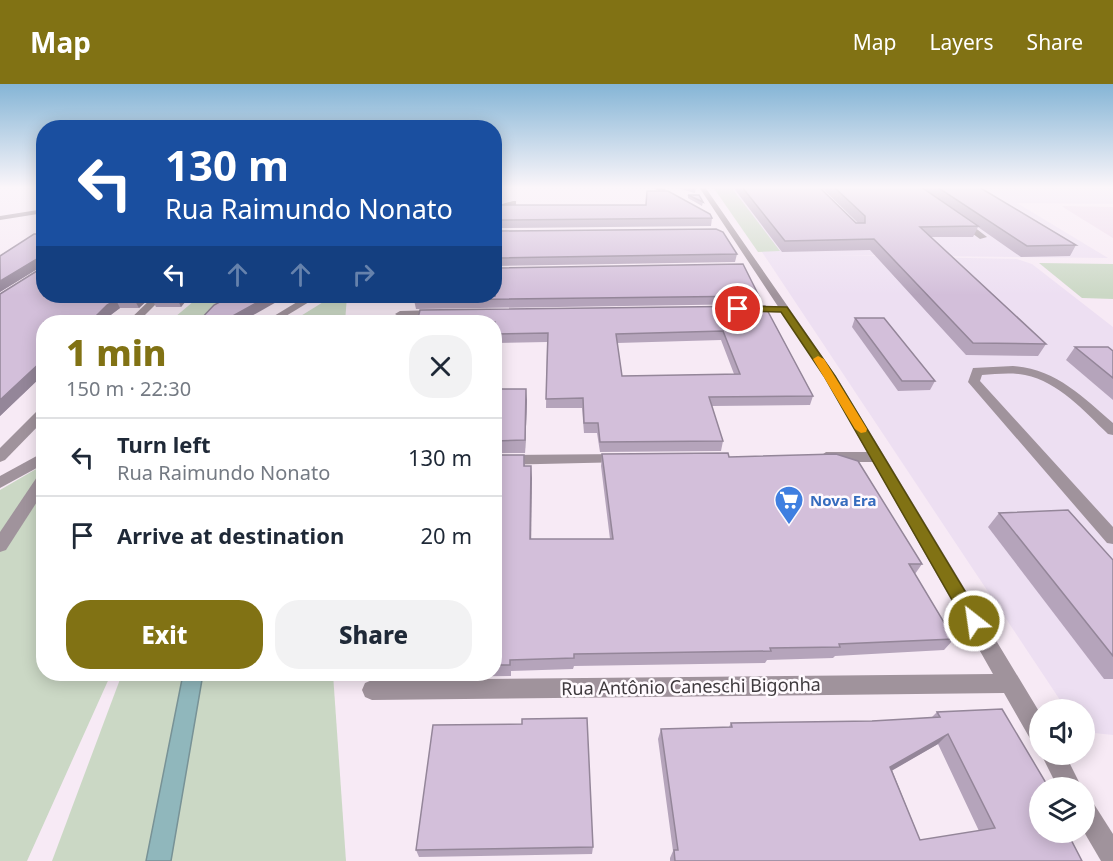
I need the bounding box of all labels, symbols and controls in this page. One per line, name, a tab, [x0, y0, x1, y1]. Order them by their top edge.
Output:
text: Map	[30, 23, 91, 61]
text: Map	[853, 28, 897, 56]
text: Layers	[930, 28, 994, 56]
text: Share	[1027, 28, 1083, 56]
text: 130 m	[165, 136, 289, 193]
icon: left	[66, 144, 144, 222]
text: Rua Raimundo Nonato	[165, 190, 453, 227]
icon: left	[158, 258, 191, 291]
icon: ahead	[221, 258, 254, 291]
icon: ahead	[284, 258, 317, 291]
icon: right	[347, 258, 380, 291]
pin	[712, 283, 763, 334]
icon: arrive	[721, 292, 754, 325]
text: 1 min	[66, 328, 167, 377]
button: close	[409, 335, 472, 398]
text: 150 m · 22:30	[66, 375, 191, 402]
text: Turn left	[117, 429, 211, 459]
icon: left	[66, 441, 99, 474]
text: 130 m	[408, 442, 472, 472]
text: Rua Raimundo Nonato	[117, 459, 330, 486]
supermarket icon: Nova Era	[773, 484, 805, 526]
place label: Nova Era	[810, 490, 877, 510]
icon: arrive	[66, 519, 99, 552]
text: Arrive at destination	[117, 520, 344, 550]
text: 20 m	[421, 520, 472, 550]
position arrow	[942, 589, 1006, 653]
button: Exit	[66, 600, 263, 669]
button: Share	[275, 600, 472, 669]
street label: Rua Antônio Caneschi Bigonha	[561, 672, 821, 700]
map controls	[1029, 699, 1095, 843]
button: sound	[1029, 699, 1095, 765]
button: layers	[1029, 777, 1095, 843]

